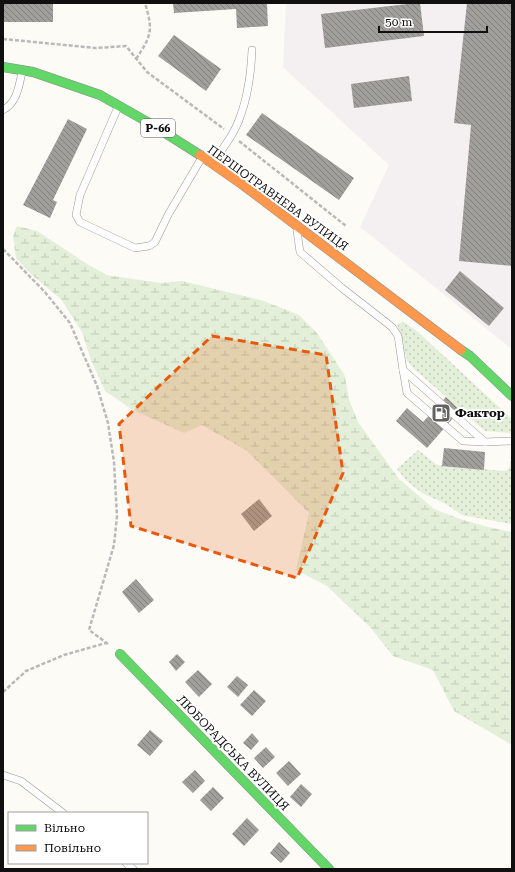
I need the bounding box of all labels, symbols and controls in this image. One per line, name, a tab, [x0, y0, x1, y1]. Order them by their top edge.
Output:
scale bar	[379, 8, 487, 34]
text: 50 m	[385, 15, 412, 29]
road number: Р-66	[141, 119, 175, 137]
street label: ПЕРШОТРАВНЕВА ВУЛИЦЯ	[205, 142, 351, 254]
fuel station icon: Фактор	[430, 402, 452, 424]
place label: Фактор	[455, 406, 505, 420]
street label: ЛЮБОРАДСЬКА ВУЛИЦЯ	[174, 692, 292, 814]
legend	[8, 812, 148, 864]
text: Вільно	[44, 821, 85, 835]
text: Повільно	[44, 841, 101, 855]

